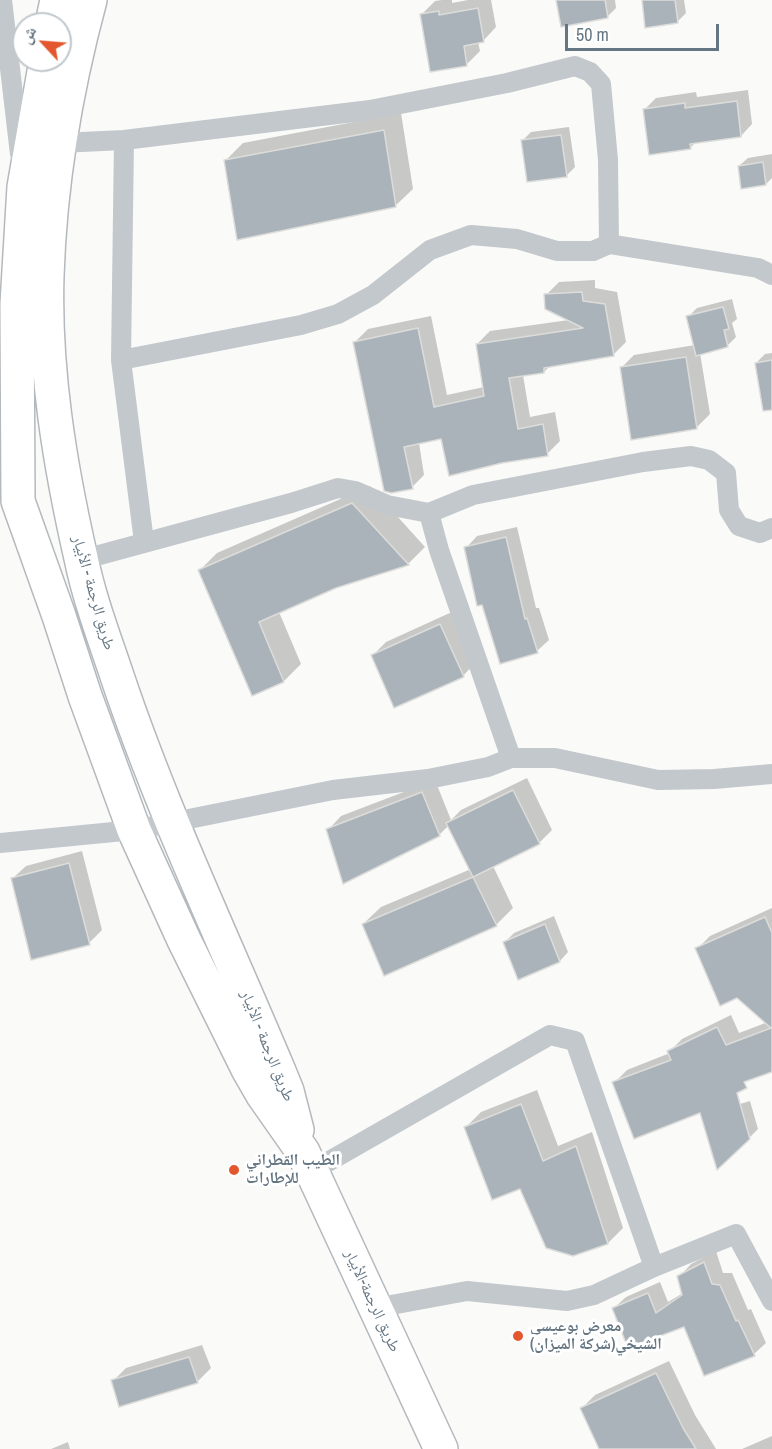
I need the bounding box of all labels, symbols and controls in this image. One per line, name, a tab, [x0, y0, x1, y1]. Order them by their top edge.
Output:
north arrow	[12, 12, 72, 72]
scale bar	[568, 12, 722, 50]
text: 50 m	[576, 22, 609, 47]
text: ش	[14, 23, 41, 47]
street label: طريق الرجمة - الأبيار	[67, 534, 119, 652]
street label: طريق الرجمة - الأبيار	[236, 988, 298, 1104]
place label: الطيب القطراني للإطارات	[246, 1151, 340, 1189]
marker: الطيب القطراني للإطارات	[227, 1163, 241, 1177]
street label: طريق الرجمة-الأبيار	[340, 1247, 404, 1355]
place label: معرض بوعيسى الشيخي(شركة الميزان)	[530, 1317, 662, 1355]
marker: معرض بوعيسى الشيخي(شركة الميزان)	[511, 1329, 525, 1343]

